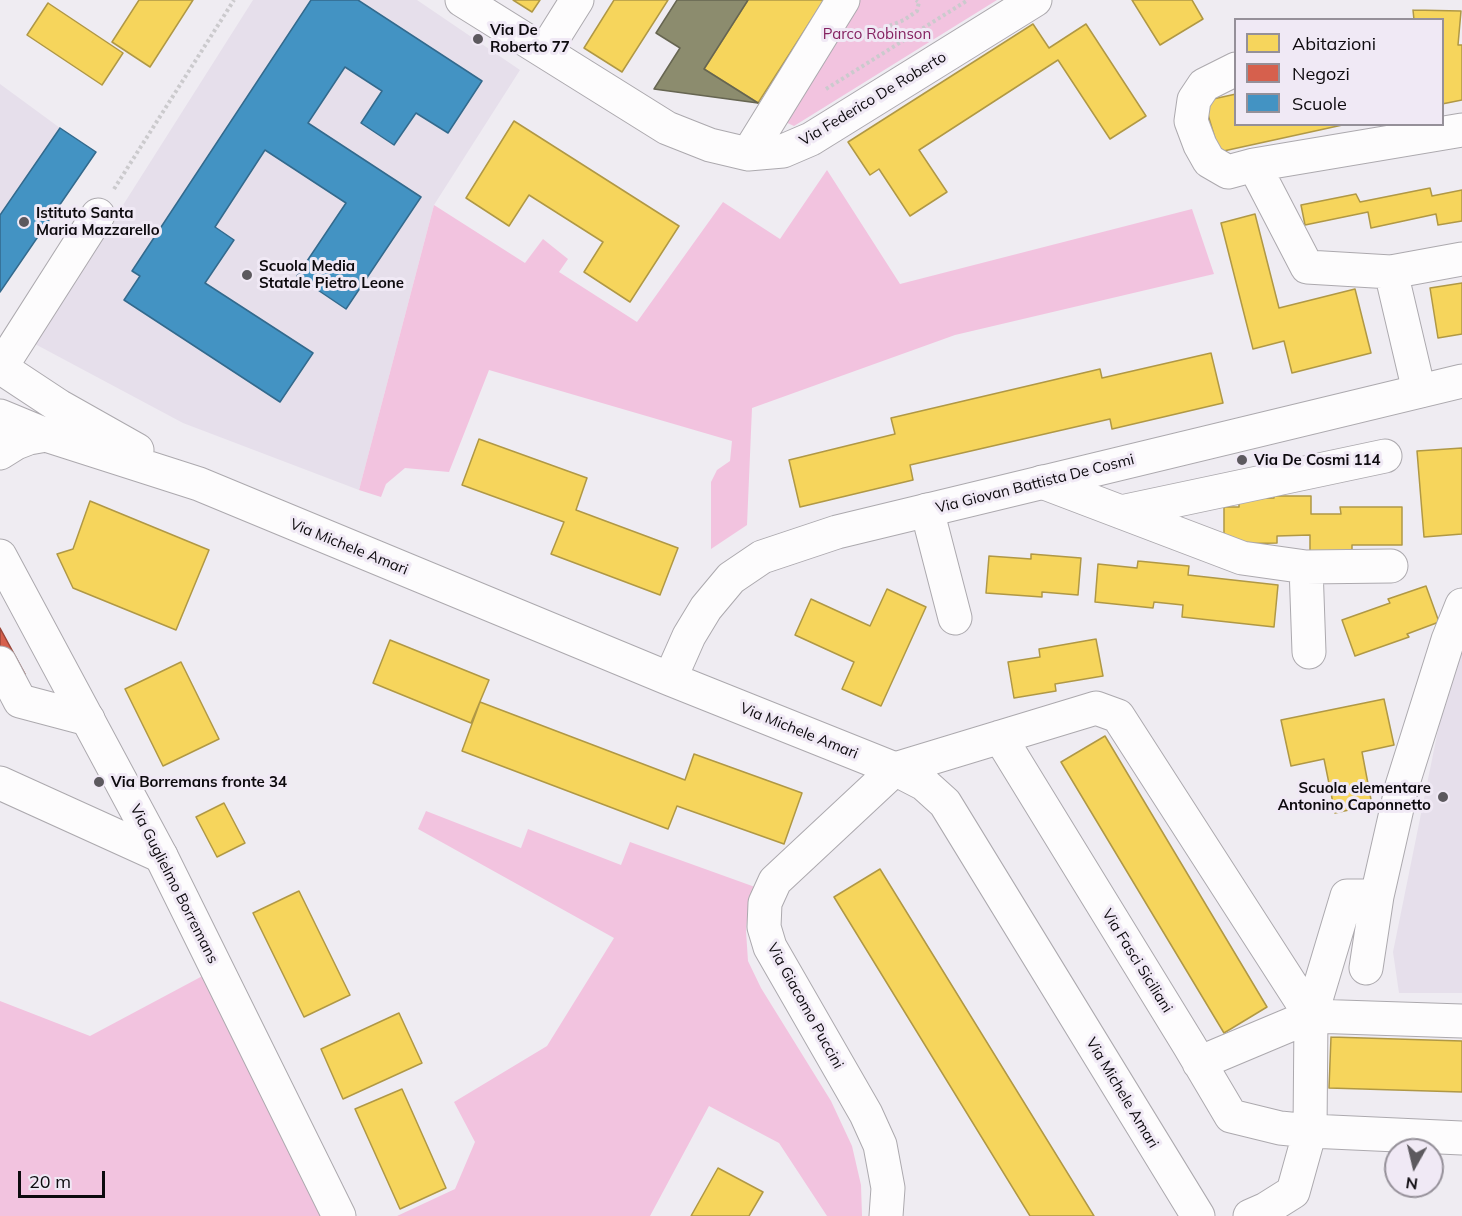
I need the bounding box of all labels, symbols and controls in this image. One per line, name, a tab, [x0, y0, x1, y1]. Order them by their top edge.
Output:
legend	[1234, 18, 1444, 126]
place label: Via De Roberto 77	[490, 21, 570, 56]
park label: Parco Robinson	[823, 25, 931, 43]
marker: Via De Roberto 77	[471, 32, 485, 46]
text: Abitazioni	[1292, 32, 1376, 55]
street label: Via Federico De Roberto	[796, 48, 950, 150]
text: Negozi	[1292, 62, 1350, 85]
text: Scuole	[1292, 92, 1347, 115]
place label: Istituto Santa Maria Mazzarello	[36, 204, 160, 239]
marker: Istituto Santa Maria Mazzarello	[17, 215, 31, 229]
place label: Scuola Media Statale Pietro Leone	[259, 257, 404, 292]
marker: Scuola Media Statale Pietro Leone	[240, 268, 254, 282]
street label: Via Giovan Battista De Cosmi	[934, 451, 1136, 517]
place label: Via De Cosmi 114	[1254, 451, 1381, 469]
marker: Via De Cosmi 114	[1235, 453, 1249, 467]
street label: Via Michele Amari	[287, 515, 411, 579]
street label: Via Michele Amari	[737, 699, 861, 763]
place label: Via Borremans fronte 34	[111, 773, 287, 791]
marker: Via Borremans fronte 34	[92, 775, 106, 789]
place label: Scuola elementare Antonino Caponnetto	[1278, 779, 1431, 814]
marker: Scuola elementare Antonino Caponnetto	[1436, 790, 1450, 804]
street label: Via Guglielmo Borremans	[126, 801, 222, 967]
street label: Via Fasci Siciliani	[1098, 906, 1176, 1016]
street label: Via Giacomo Puccini	[763, 940, 847, 1072]
street label: Via Michele Amari	[1082, 1035, 1162, 1151]
north arrow	[1384, 1138, 1444, 1198]
scale bar	[21, 1159, 108, 1197]
text: 20 m	[29, 1170, 71, 1193]
text: N	[1404, 1173, 1419, 1195]

